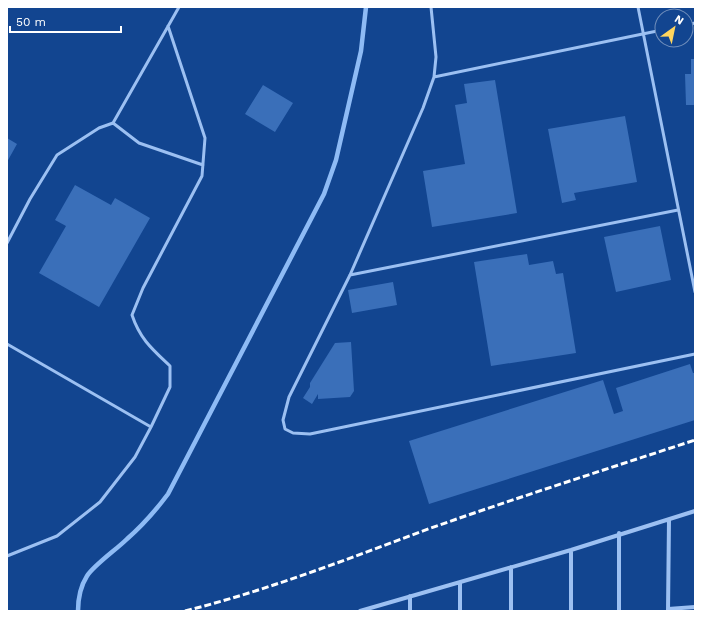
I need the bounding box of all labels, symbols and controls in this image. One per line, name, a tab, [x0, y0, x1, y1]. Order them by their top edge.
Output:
scale bar	[10, 8, 121, 34]
north arrow	[654, 8, 694, 48]
text: N	[672, 12, 686, 28]
text: 50 m	[16, 15, 46, 29]

